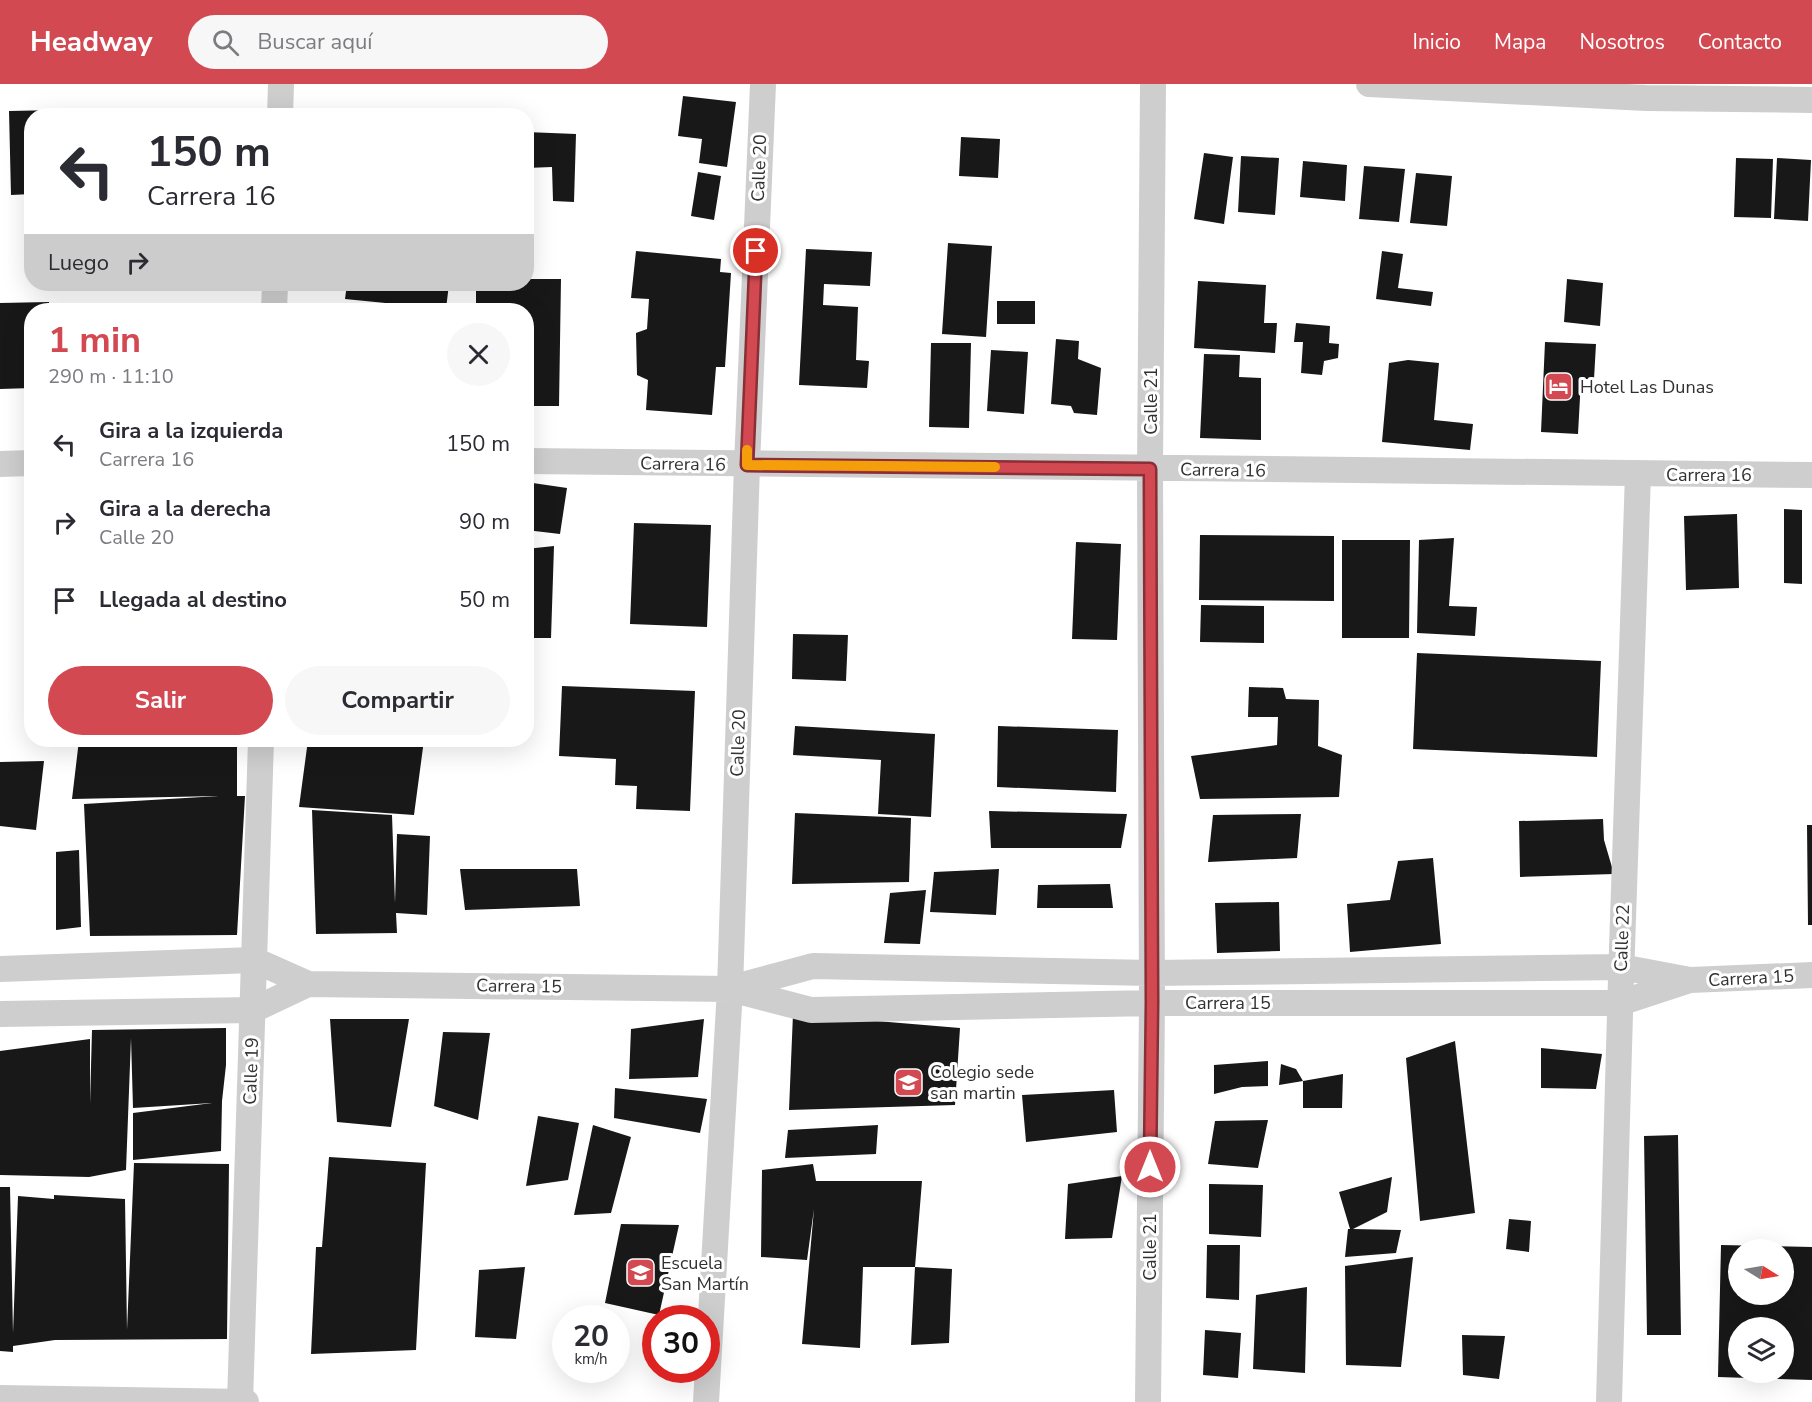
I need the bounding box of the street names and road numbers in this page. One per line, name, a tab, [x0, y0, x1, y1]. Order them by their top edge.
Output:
street label: Calle 20	[746, 134, 772, 202]
street label: Calle 21	[1139, 367, 1163, 435]
street label: Carrera 16	[640, 451, 726, 477]
street label: Carrera 16	[1180, 457, 1266, 483]
street label: Carrera 16	[1666, 463, 1752, 487]
street label: Calle 20	[725, 709, 751, 777]
street label: Calle 22	[1609, 904, 1635, 972]
street label: Carrera 15	[1708, 964, 1794, 992]
street label: Carrera 15	[476, 973, 562, 999]
street label: Carrera 15	[1185, 991, 1271, 1015]
street label: Calle 19	[238, 1037, 264, 1105]
street label: Calle 21	[1138, 1213, 1162, 1281]

